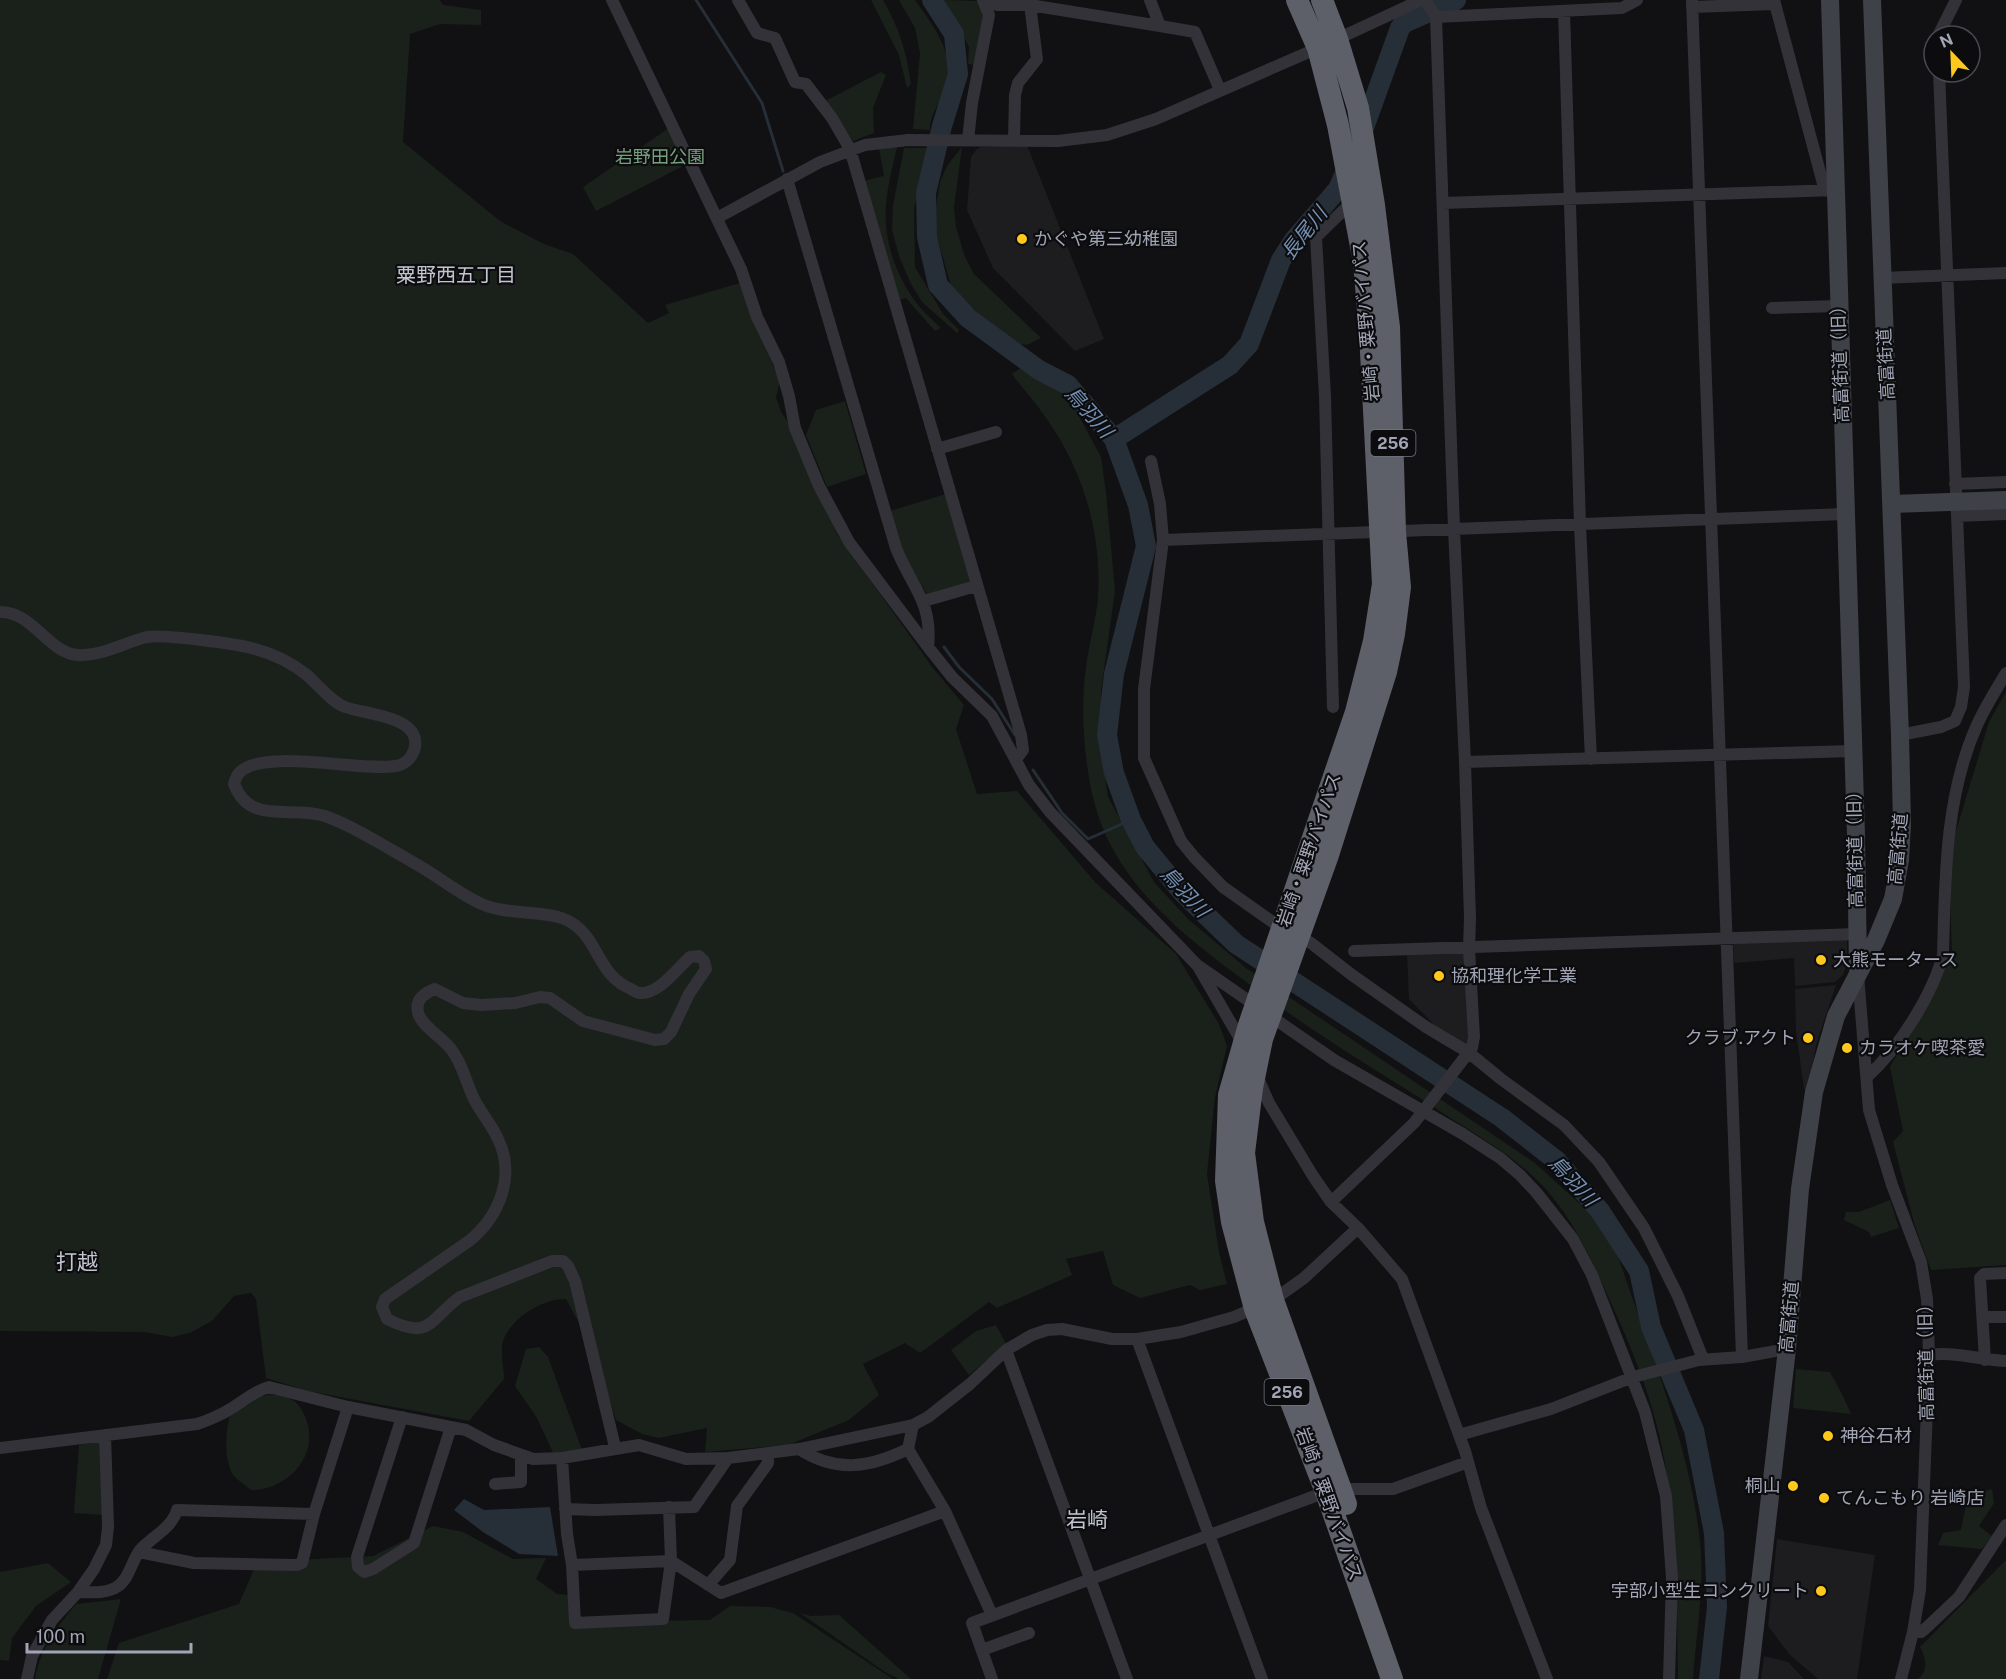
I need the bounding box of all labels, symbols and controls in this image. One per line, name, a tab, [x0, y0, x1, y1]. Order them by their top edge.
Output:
north arrow	[1922, 24, 1982, 84]
text: N	[1937, 29, 1956, 52]
park label: 岩野田公園	[615, 146, 705, 167]
water label: 長尾川	[1276, 200, 1333, 264]
place label: かぐや第三幼稚園	[1034, 228, 1178, 249]
marker: かぐや第三幼稚園	[1015, 232, 1029, 246]
street label: 岩崎・粟野バイパス	[1348, 240, 1383, 402]
district label: 粟野西五丁目	[396, 263, 516, 287]
street label: 高富街道（旧）	[1827, 297, 1852, 423]
street label: 高富街道	[1873, 328, 1898, 401]
water label: 鳥羽川	[1060, 381, 1119, 444]
road number: 256	[1370, 430, 1416, 456]
street label: 岩崎・粟野バイパス	[1272, 770, 1345, 930]
street label: 高富街道（旧）	[1843, 782, 1866, 908]
street label: 高富街道	[1884, 812, 1911, 886]
water label: 鳥羽川	[1156, 862, 1216, 924]
place label: 大熊モータース	[1833, 949, 1958, 970]
marker: 大熊モータース	[1814, 953, 1828, 967]
place label: 協和理化学工業	[1451, 965, 1577, 986]
marker: 協和理化学工業	[1432, 969, 1446, 983]
place label: クラブ.アクト	[1685, 1027, 1796, 1048]
marker: クラブ.アクト	[1801, 1031, 1815, 1045]
place label: カラオケ喫茶愛	[1859, 1037, 1985, 1058]
marker: カラオケ喫茶愛	[1840, 1041, 1854, 1055]
water label: 鳥羽川	[1544, 1151, 1604, 1213]
district label: 打越	[56, 1249, 98, 1274]
street label: 高富街道	[1775, 1280, 1802, 1354]
street label: 高富街道（旧）	[1914, 1295, 1937, 1421]
road number: 256	[1264, 1379, 1310, 1405]
street label: 岩崎・粟野バイパス	[1292, 1424, 1367, 1583]
place label: 神谷石材	[1840, 1425, 1912, 1446]
marker: 神谷石材	[1821, 1429, 1835, 1443]
place label: 桐山	[1745, 1475, 1781, 1496]
marker: 桐山	[1786, 1479, 1800, 1493]
place label: てんこもり 岩崎店	[1836, 1487, 1984, 1508]
marker: てんこもり 岩崎店	[1817, 1491, 1831, 1505]
district label: 岩崎	[1066, 1507, 1108, 1532]
place label: 宇部小型生コンクリート	[1611, 1580, 1809, 1601]
marker: 宇部小型生コンクリート	[1814, 1584, 1828, 1598]
scale bar	[27, 1616, 190, 1654]
text: 100 m	[36, 1626, 85, 1647]

